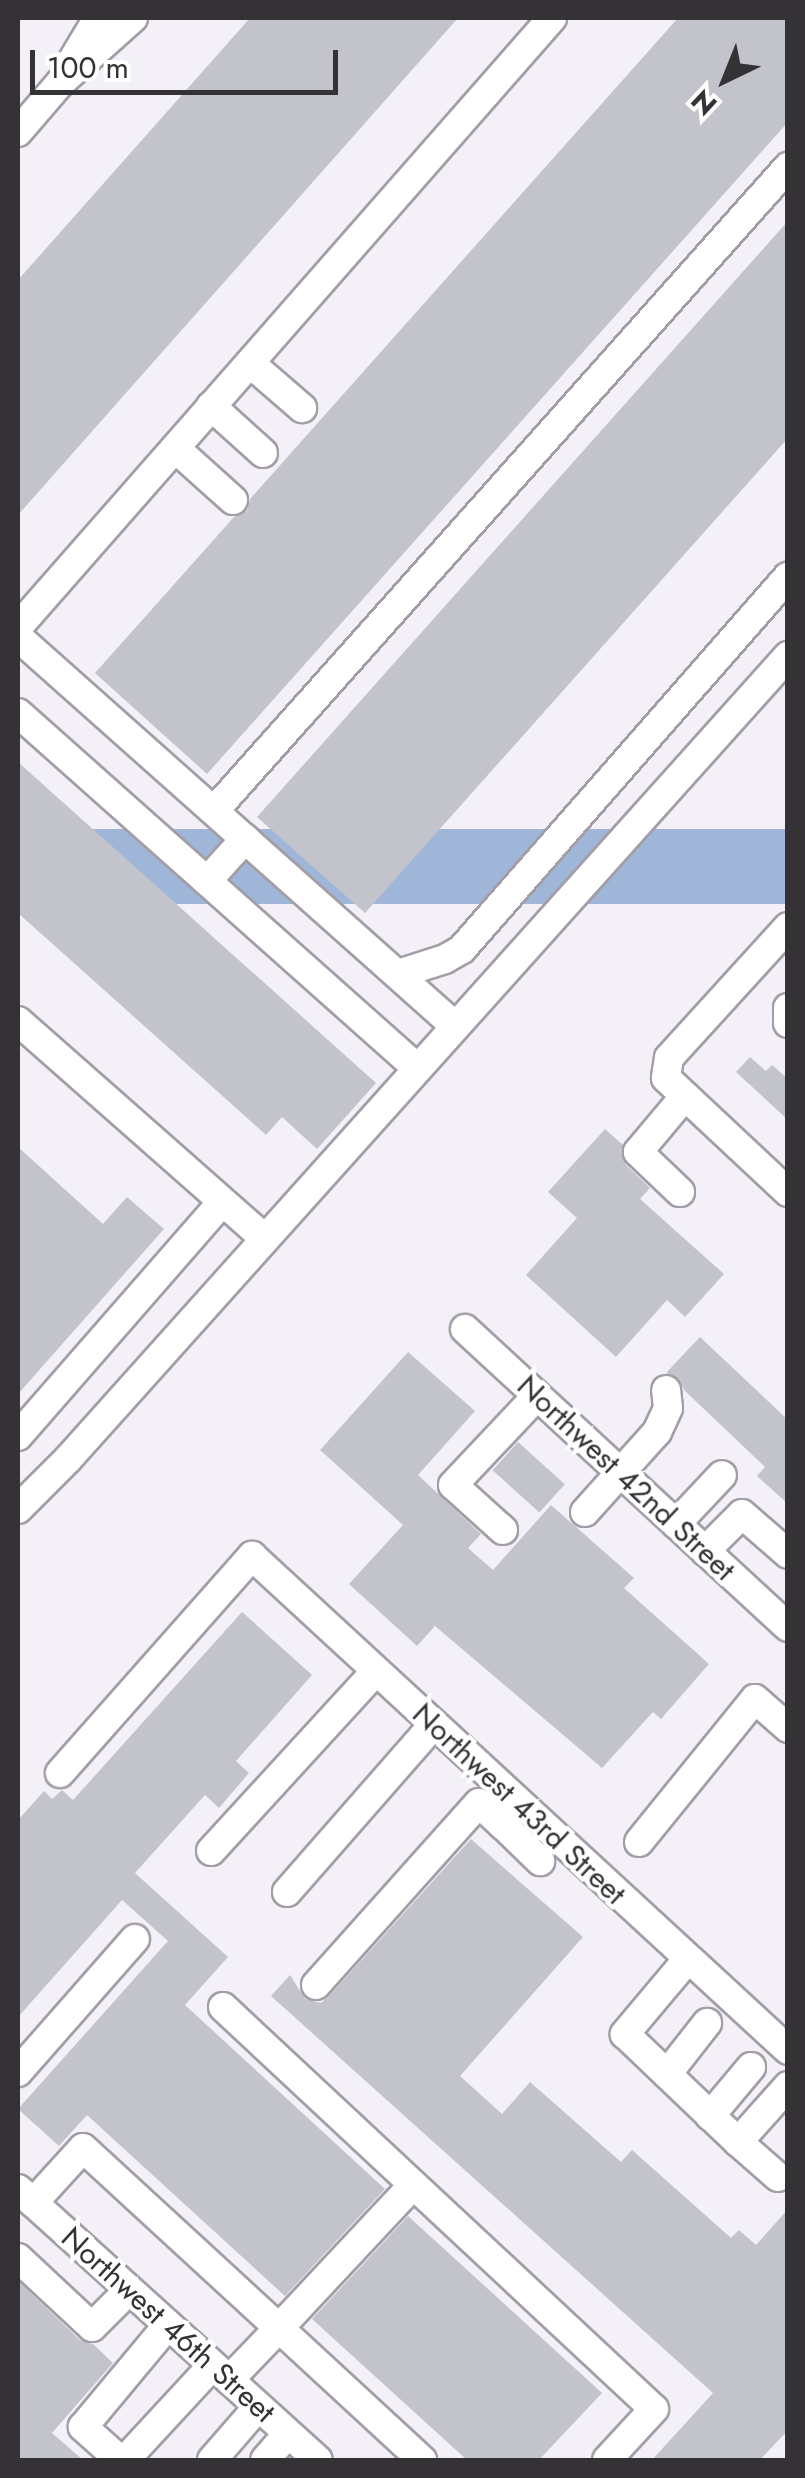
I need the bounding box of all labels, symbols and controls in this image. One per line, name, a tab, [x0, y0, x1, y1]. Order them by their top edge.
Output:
scale bar	[35, 30, 342, 92]
north arrow	[675, 30, 775, 130]
text: 100 m	[47, 46, 129, 89]
text: N	[682, 80, 726, 125]
street label: Northwest 42nd Street	[510, 1368, 742, 1588]
street label: Northwest 43rd Street	[405, 1696, 633, 1912]
street label: Northwest 46th Street	[54, 2220, 282, 2430]

